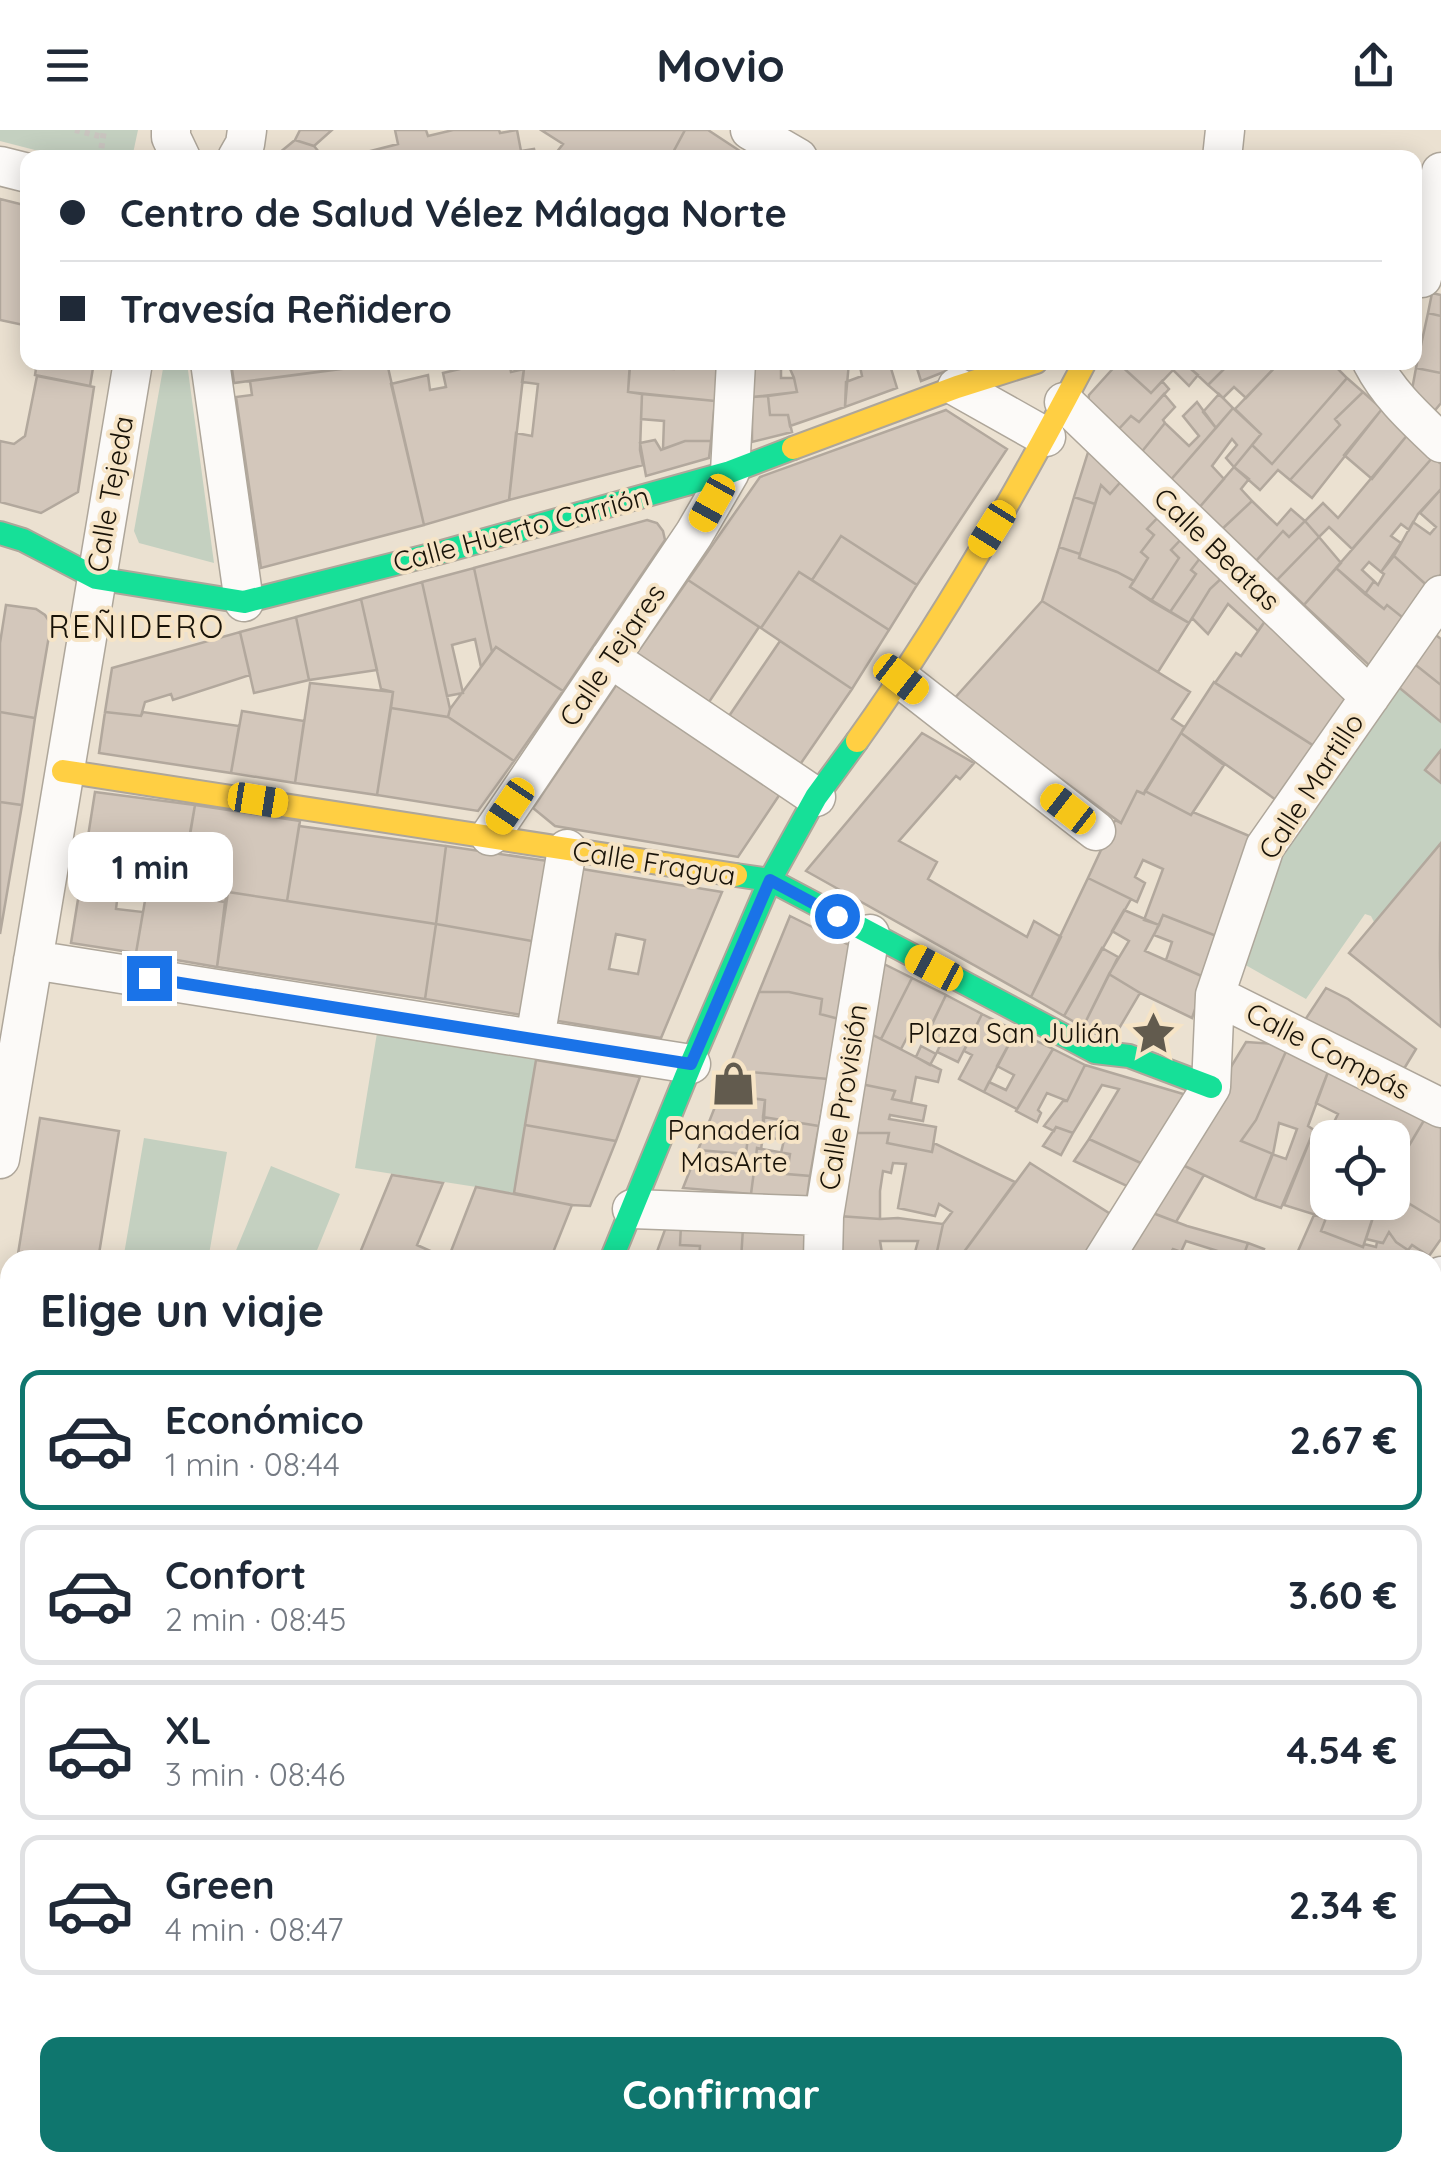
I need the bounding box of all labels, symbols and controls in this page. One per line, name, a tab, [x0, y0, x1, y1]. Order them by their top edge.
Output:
text: Movio	[656, 37, 785, 93]
icon: menu	[40, 38, 95, 93]
icon: share	[1346, 38, 1401, 93]
text: Centro de Salud Vélez Málaga Norte	[120, 189, 787, 237]
text: Travesía Reñidero	[120, 285, 452, 333]
street label: Calle Tejeda	[79, 413, 140, 575]
car	[684, 469, 740, 537]
street label: Calle Huerto Carrión	[389, 477, 653, 580]
street label: Calle Beatas	[1147, 480, 1288, 618]
car	[963, 496, 1021, 562]
street label: Calle Tejares	[551, 577, 672, 733]
district label: REÑIDERO	[48, 606, 226, 646]
car	[868, 649, 934, 709]
street label: Calle Martillo	[1250, 706, 1371, 865]
car	[481, 773, 539, 839]
car	[1035, 779, 1101, 839]
car	[226, 780, 290, 820]
street label: Calle Fragua	[570, 832, 738, 893]
callout: 1 min	[66, 833, 232, 903]
text: 1 min	[112, 847, 189, 887]
route start	[815, 894, 860, 939]
car	[900, 941, 968, 995]
route end	[127, 956, 172, 1001]
street label: Calle Compás	[1240, 994, 1416, 1107]
street label: Calle Provisión	[811, 1001, 874, 1192]
place icon: Plaza San Julián	[1129, 1009, 1177, 1057]
place label: Plaza San Julián	[908, 1015, 1120, 1050]
shop icon: Panadería MasArte	[710, 1060, 758, 1108]
place label: Panadería MasArte	[667, 1112, 801, 1179]
map controls	[1310, 1120, 1410, 1220]
button: locate	[1310, 1120, 1410, 1220]
text: Elige un viaje	[40, 1282, 324, 1338]
icon: car	[45, 1395, 135, 1485]
text: Económico	[165, 1396, 364, 1444]
text: 2.67 €	[1290, 1416, 1397, 1464]
text: 1 min · 08:44	[165, 1444, 340, 1484]
icon: car	[45, 1550, 135, 1640]
text: Confort	[165, 1551, 306, 1599]
text: 3.60 €	[1288, 1571, 1397, 1619]
text: 2 min · 08:45	[165, 1599, 347, 1639]
icon: car	[45, 1705, 135, 1795]
text: XL	[165, 1706, 211, 1754]
text: 4.54 €	[1286, 1726, 1397, 1774]
text: 3 min · 08:46	[165, 1754, 345, 1794]
icon: car	[45, 1860, 135, 1950]
text: Green	[165, 1861, 275, 1909]
text: 2.34 €	[1289, 1881, 1397, 1929]
text: 4 min · 08:47	[165, 1909, 343, 1949]
button: Confirmar	[40, 2037, 1402, 2152]

